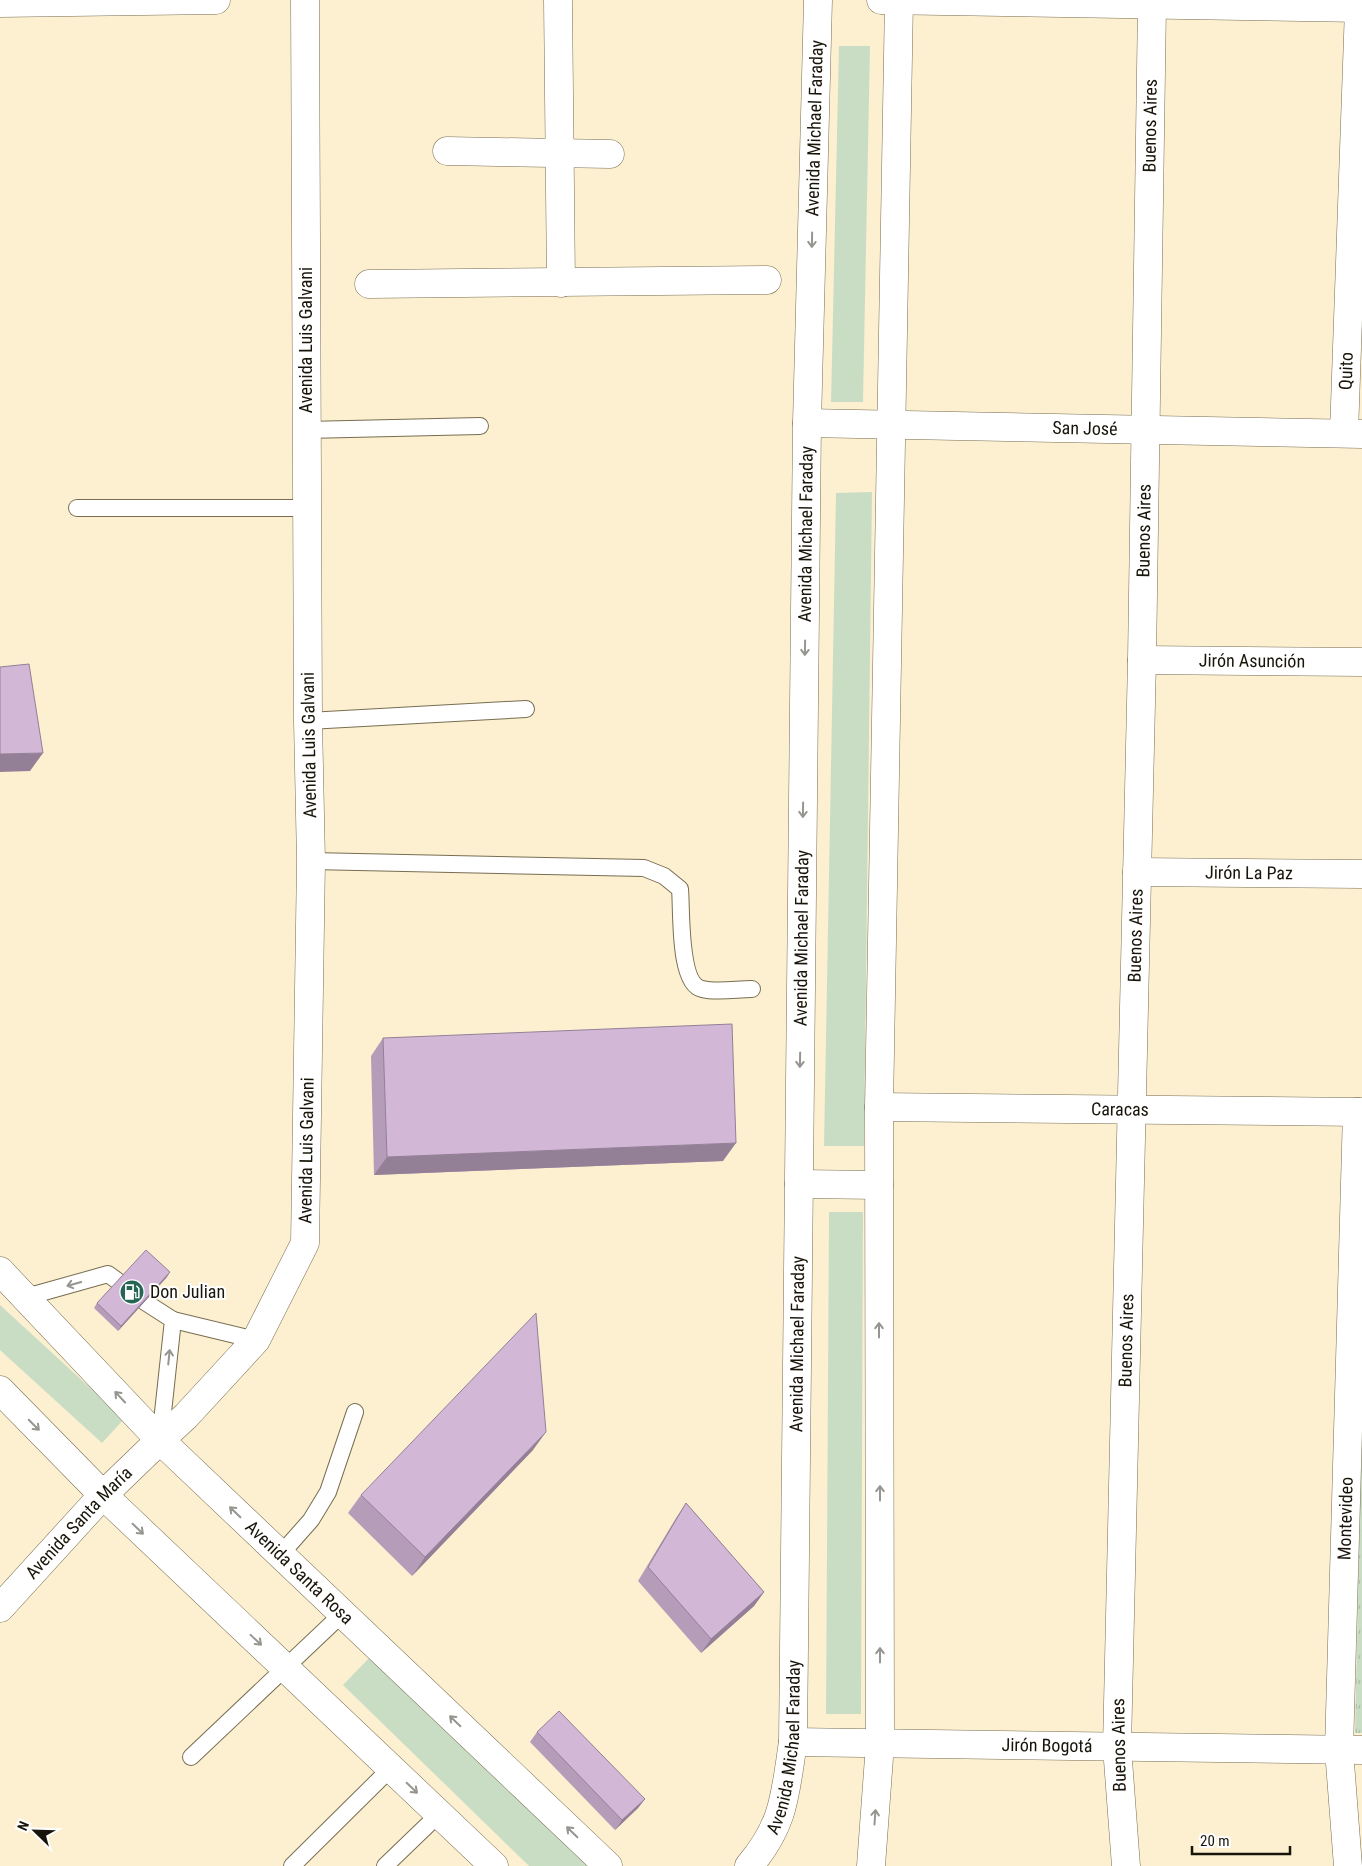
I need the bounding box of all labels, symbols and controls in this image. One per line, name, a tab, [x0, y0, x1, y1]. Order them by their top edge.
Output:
street label: Avenida Michael Faraday	[801, 39, 827, 217]
street label: Buenos Aires	[1138, 79, 1161, 173]
one-way arrow	[807, 232, 817, 248]
street label: Avenida Luis Galvani	[295, 267, 316, 413]
street label: Quito	[1335, 352, 1357, 390]
street label: San José	[1052, 417, 1118, 439]
street label: Avenida Michael Faraday	[794, 445, 817, 622]
street label: Buenos Aires	[1132, 484, 1155, 578]
one-way arrow	[800, 639, 810, 655]
street label: Jirón Asunción	[1199, 650, 1305, 671]
street label: Avenida Luis Galvani	[297, 672, 320, 818]
one-way arrow	[798, 802, 808, 818]
street label: Avenida Michael Faraday	[790, 849, 812, 1026]
street label: Jirón La Paz	[1205, 862, 1293, 883]
street label: Buenos Aires	[1124, 889, 1147, 983]
one-way arrow	[795, 1052, 805, 1068]
street label: Avenida Luis Galvani	[294, 1077, 318, 1224]
street label: Caracas	[1091, 1098, 1149, 1120]
street label: Avenida Michael Faraday	[785, 1255, 808, 1432]
fuel station icon: Don Julian	[119, 1279, 145, 1305]
one-way arrow	[67, 1280, 83, 1289]
place label: Don Julian	[150, 1281, 225, 1302]
street label: Buenos Aires	[1114, 1293, 1137, 1387]
one-way arrow	[874, 1322, 884, 1338]
one-way arrow	[164, 1349, 174, 1365]
one-way arrow	[114, 1391, 126, 1404]
one-way arrow	[28, 1419, 41, 1431]
street label: Avenida Santa María	[21, 1462, 136, 1583]
street label: Montevideo	[1333, 1476, 1357, 1560]
one-way arrow	[875, 1485, 885, 1501]
one-way arrow	[229, 1506, 242, 1518]
street label: Avenida Santa Rosa	[241, 1516, 358, 1628]
one-way arrow	[132, 1523, 145, 1535]
one-way arrow	[250, 1634, 263, 1646]
one-way arrow	[875, 1647, 885, 1664]
street label: Avenida Michael Faraday	[762, 1659, 804, 1837]
street label: Buenos Aires	[1107, 1698, 1130, 1792]
one-way arrow	[448, 1715, 461, 1727]
street label: Jirón Bogotá	[1001, 1734, 1093, 1756]
one-way arrow	[406, 1782, 418, 1795]
north arrow	[10, 1806, 60, 1856]
one-way arrow	[870, 1810, 879, 1826]
text: N	[14, 1819, 32, 1833]
scale bar	[1192, 1824, 1290, 1856]
one-way arrow	[566, 1826, 579, 1838]
text: 20 m	[1200, 1832, 1230, 1850]

